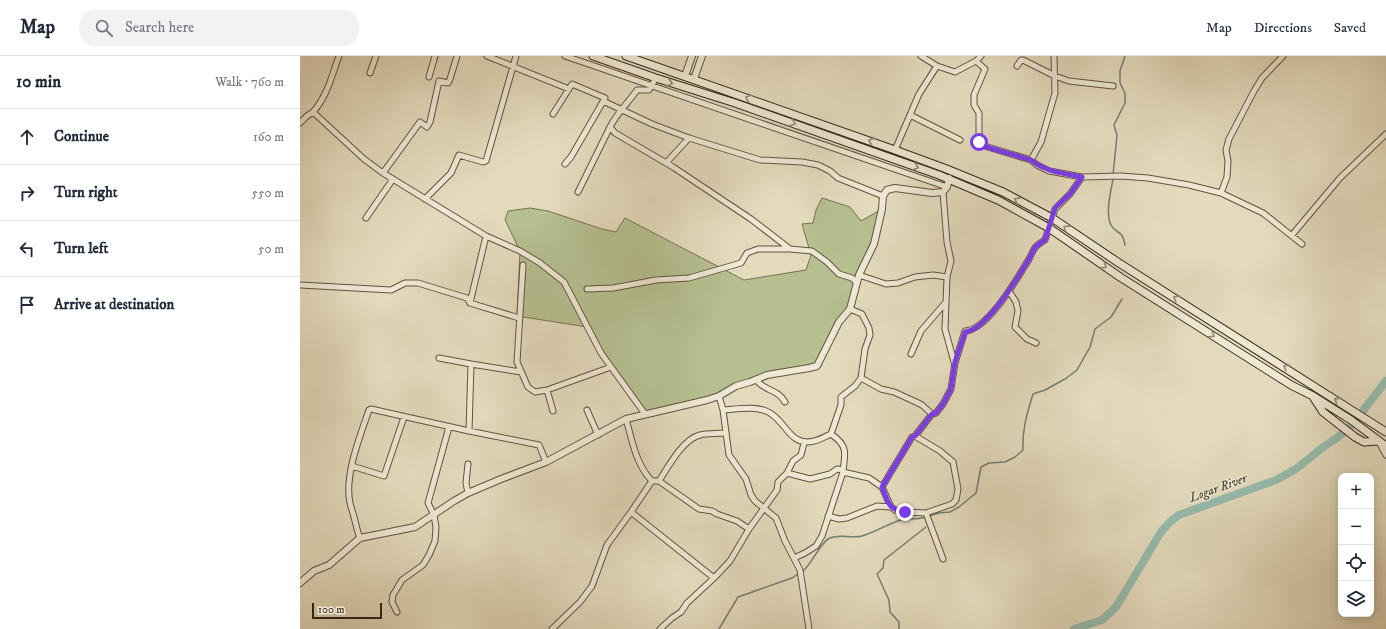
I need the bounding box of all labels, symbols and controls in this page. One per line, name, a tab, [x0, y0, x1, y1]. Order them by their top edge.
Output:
search box	[79, 10, 359, 46]
text: Map	[20, 16, 55, 39]
icon: search	[93, 17, 115, 39]
text: Search here	[125, 18, 194, 37]
text: Map	[1206, 19, 1232, 37]
text: Directions	[1254, 19, 1312, 37]
text: Saved	[1334, 19, 1366, 37]
text: 10 min	[16, 71, 61, 93]
text: Walk · 760 m	[215, 74, 284, 90]
one-way arrow	[666, 78, 673, 87]
one-way arrow	[745, 94, 752, 103]
one-way arrow	[790, 119, 797, 127]
icon: ahead	[16, 126, 38, 148]
text: Continue	[54, 127, 109, 146]
text: 160 m	[253, 129, 284, 145]
route start	[970, 133, 988, 151]
one-way arrow	[867, 138, 874, 146]
one-way arrow	[912, 162, 919, 170]
icon: right	[16, 182, 38, 204]
text: Turn right	[54, 183, 117, 202]
text: 550 m	[252, 185, 284, 201]
one-way arrow	[1014, 197, 1022, 204]
one-way arrow	[1063, 225, 1070, 233]
icon: left	[16, 238, 38, 260]
text: Turn left	[54, 239, 108, 258]
text: 50 m	[258, 241, 284, 257]
one-way arrow	[1100, 261, 1107, 268]
icon: arrive	[16, 294, 38, 316]
text: Arrive at destination	[54, 295, 174, 314]
one-way arrow	[1173, 295, 1180, 303]
one-way arrow	[1208, 330, 1215, 338]
one-way arrow	[1283, 365, 1290, 372]
one-way arrow	[1334, 397, 1341, 405]
water label: Logar River	[1186, 470, 1250, 506]
map controls	[1338, 473, 1374, 617]
button: +	[1338, 473, 1374, 509]
route end	[896, 503, 914, 521]
button: −	[1338, 509, 1374, 545]
button: locate	[1338, 545, 1374, 581]
button: layers	[1338, 581, 1374, 617]
scale bar	[312, 601, 382, 620]
text: 100 m	[318, 603, 344, 617]

